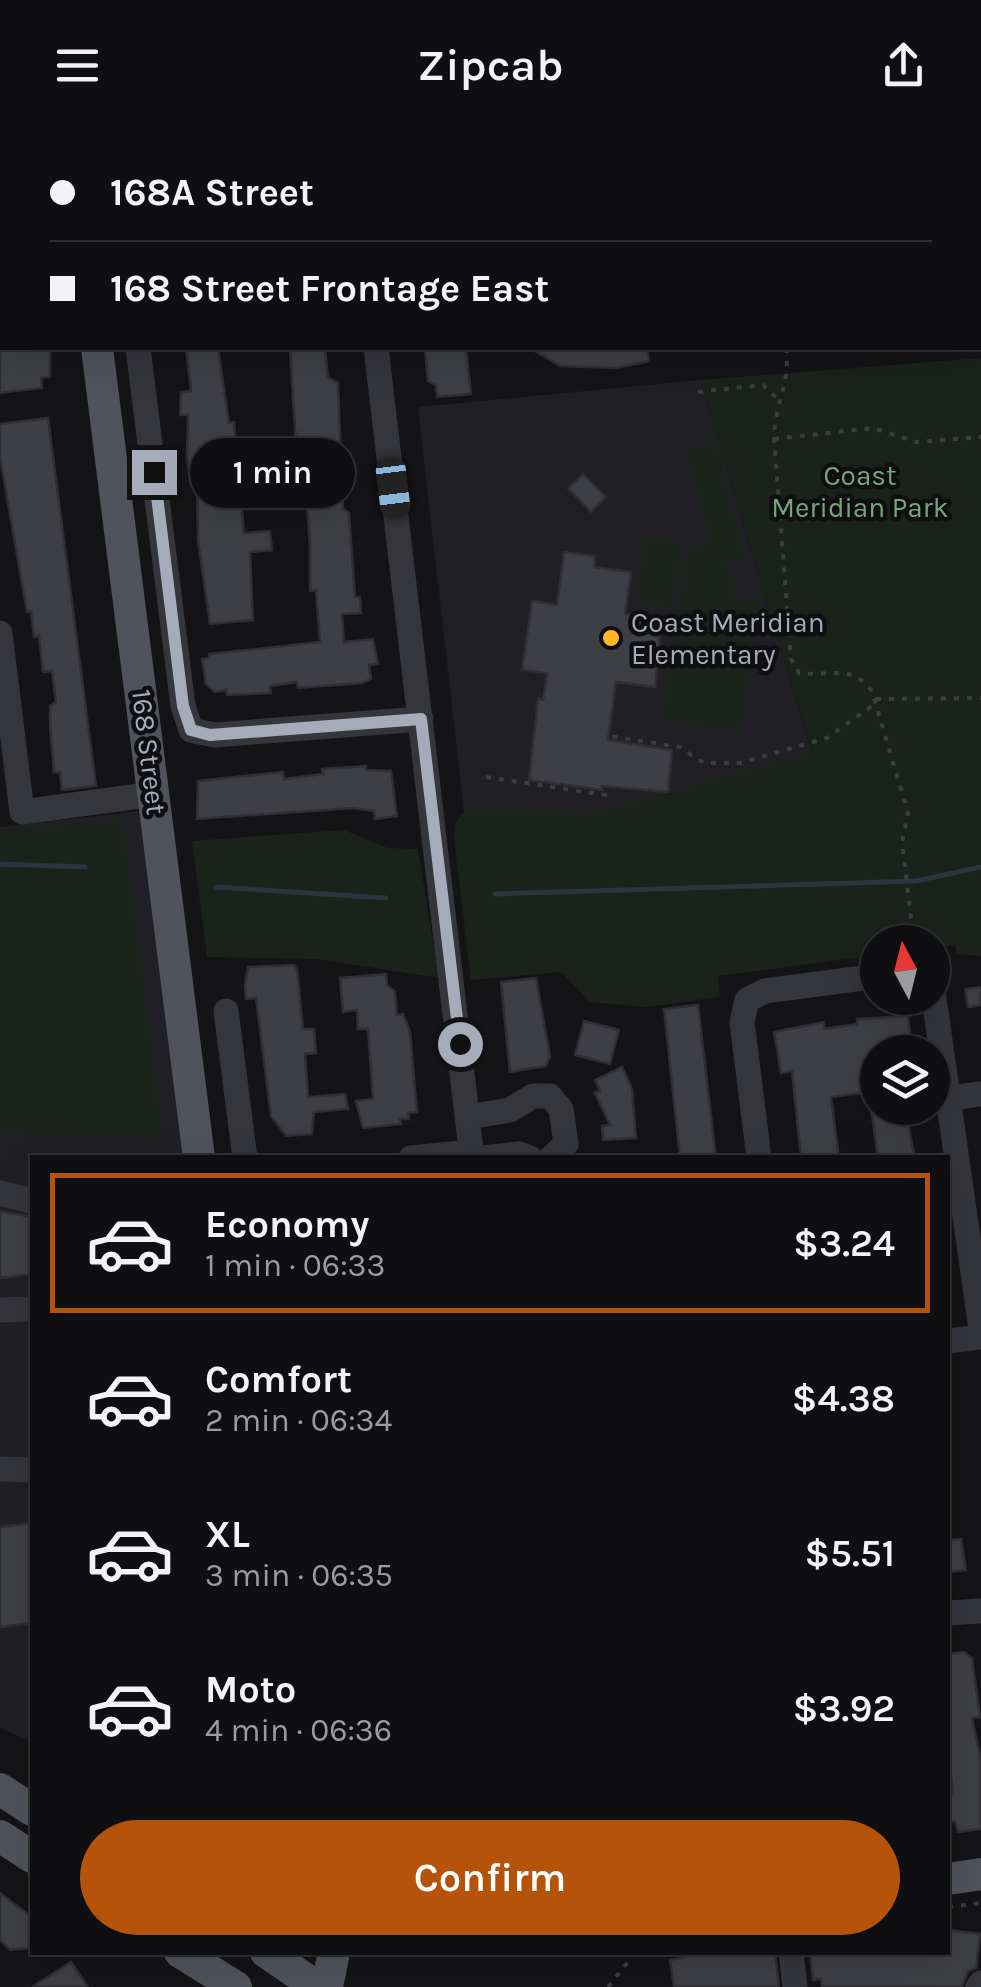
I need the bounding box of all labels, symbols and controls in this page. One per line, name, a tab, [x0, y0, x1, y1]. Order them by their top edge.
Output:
icon: menu	[50, 38, 105, 93]
icon: share	[876, 38, 931, 93]
text: Zipcab	[417, 39, 564, 91]
text: 168A Street	[110, 170, 314, 215]
text: 168 Street Frontage East	[110, 266, 549, 311]
callout: 1 min	[189, 437, 354, 507]
route end	[132, 450, 177, 495]
text: 1 min	[233, 454, 312, 491]
car	[374, 456, 412, 520]
park label: Coast Meridian Park	[771, 459, 949, 524]
place label: Coast Meridian Elementary	[631, 606, 825, 671]
marker: Coast Meridian Elementary	[600, 627, 622, 649]
street label: 168 Street	[125, 687, 173, 817]
north arrow	[860, 925, 950, 1015]
map controls	[860, 925, 950, 1125]
route start	[438, 1022, 483, 1067]
button: layers	[860, 1035, 950, 1125]
icon: car	[85, 1198, 175, 1288]
text: Economy	[205, 1202, 369, 1247]
text: $3.24	[793, 1221, 895, 1266]
text: 1 min · 06:33	[205, 1247, 385, 1284]
icon: car	[85, 1353, 175, 1443]
text: Comfort	[205, 1357, 352, 1402]
text: $4.38	[792, 1376, 895, 1421]
text: 2 min · 06:34	[205, 1402, 392, 1439]
icon: car	[85, 1508, 175, 1598]
text: XL	[205, 1512, 250, 1557]
text: $5.51	[805, 1531, 895, 1576]
text: 3 min · 06:35	[205, 1557, 393, 1594]
icon: car	[85, 1663, 175, 1753]
text: Moto	[205, 1667, 296, 1712]
text: $3.92	[793, 1686, 895, 1731]
text: 4 min · 06:36	[205, 1712, 392, 1749]
button: Confirm	[80, 1820, 900, 1935]

